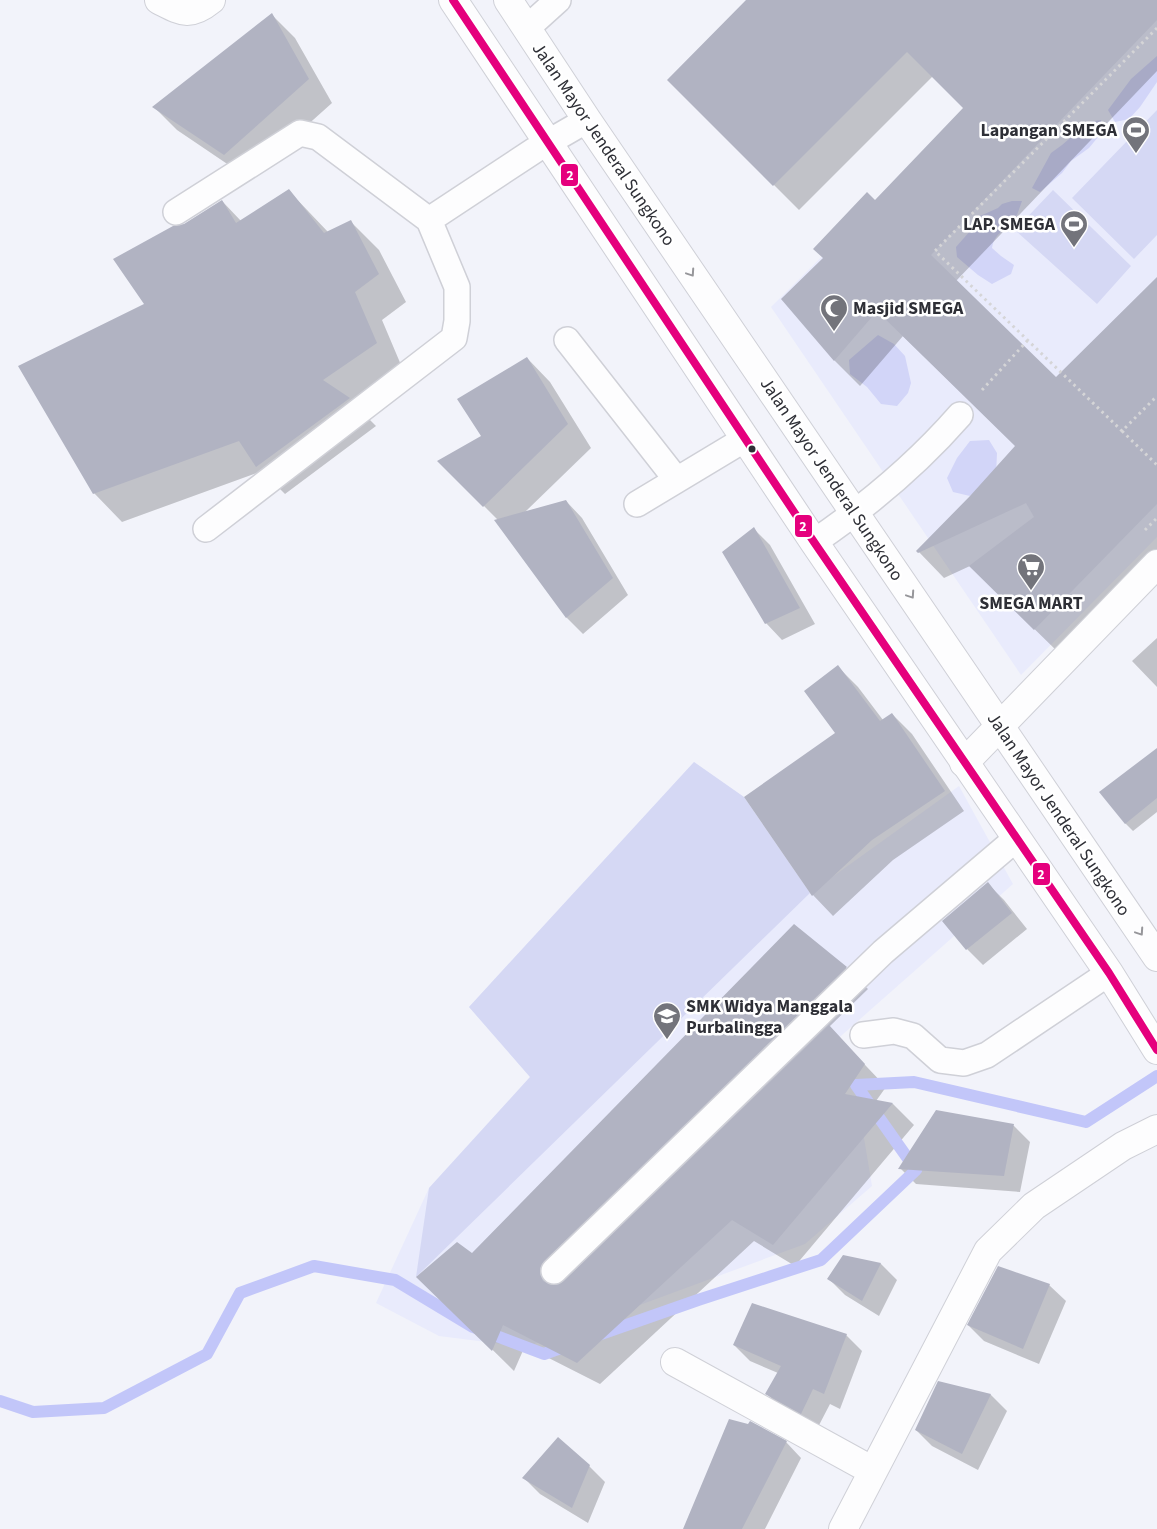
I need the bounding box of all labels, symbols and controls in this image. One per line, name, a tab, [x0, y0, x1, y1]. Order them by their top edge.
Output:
street label: Jalan Mayor Jenderal Sungkono	[526, 38, 681, 251]
sports icon: Lapangan SMEGA	[1121, 115, 1151, 154]
place label: Lapangan SMEGA	[980, 118, 1118, 143]
line badge: 2	[560, 163, 579, 187]
text: 2	[566, 166, 574, 186]
sports icon: LAP. SMEGA	[1059, 209, 1089, 248]
place label: LAP. SMEGA	[963, 212, 1056, 237]
one-way arrow	[685, 267, 694, 277]
mosque icon: Masjid SMEGA	[819, 293, 849, 332]
place label: Masjid SMEGA	[853, 296, 964, 321]
street label: Jalan Mayor Jenderal Sungkono	[754, 373, 909, 586]
unlabelled marker	[747, 444, 757, 454]
line badge: 2	[794, 514, 813, 538]
text: 2	[799, 517, 807, 537]
supermarket icon: SMEGA MART	[1016, 552, 1046, 591]
one-way arrow	[905, 590, 914, 599]
place label: SMEGA MART	[979, 591, 1083, 616]
street label: Jalan Mayor Jenderal Sungkono	[981, 708, 1136, 921]
line badge: 2	[1032, 862, 1051, 886]
text: 2	[1037, 865, 1045, 885]
one-way arrow	[1134, 927, 1143, 936]
place label: SMK Widya Manggala Purbalingga	[686, 994, 853, 1040]
school or university icon: SMK Widya Manggala Purbalingga	[652, 1001, 682, 1040]

